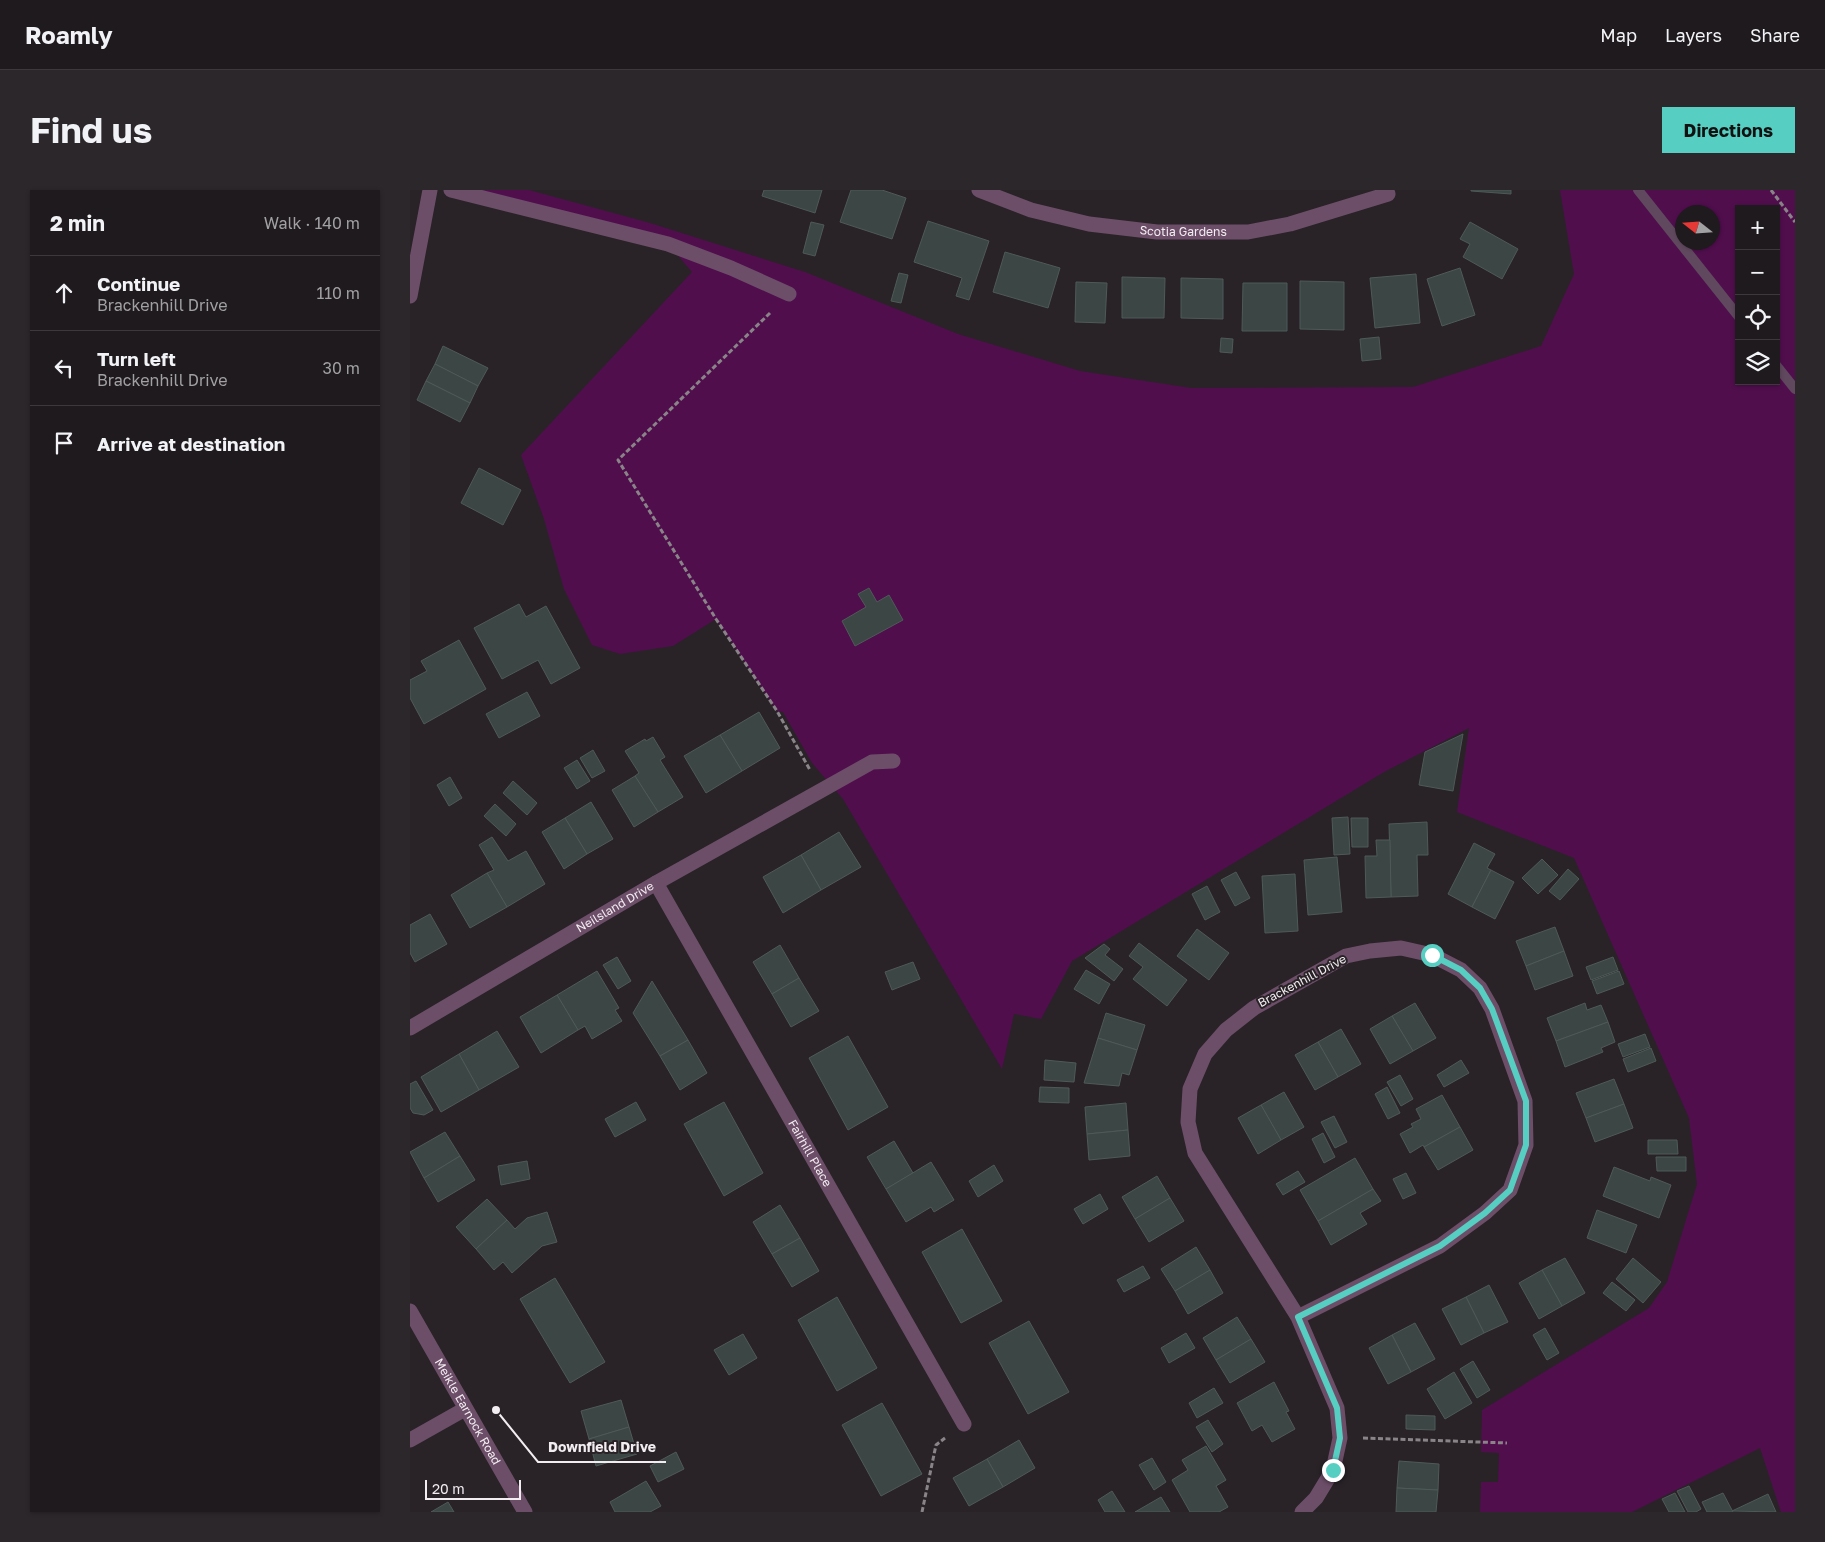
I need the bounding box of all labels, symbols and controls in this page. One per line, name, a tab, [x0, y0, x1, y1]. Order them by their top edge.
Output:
text: Roamly	[25, 20, 113, 49]
text: Map	[1600, 24, 1637, 46]
text: Layers	[1665, 24, 1722, 46]
text: Share	[1750, 24, 1800, 46]
button: Directions	[1662, 107, 1795, 153]
text: Find us	[30, 109, 152, 151]
north arrow	[1675, 205, 1720, 250]
map controls	[1735, 205, 1780, 385]
button: +	[1735, 205, 1780, 250]
text: 2 min	[50, 210, 105, 236]
text: Walk · 140 m	[264, 213, 360, 233]
street label: Scotia Gardens	[1139, 222, 1227, 239]
button: −	[1735, 250, 1780, 295]
text: Continue	[97, 272, 180, 295]
icon: ahead	[50, 279, 78, 307]
text: 110 m	[316, 283, 360, 303]
text: Brackenhill Drive	[97, 295, 227, 315]
button: locate	[1735, 295, 1780, 340]
button: layers	[1735, 340, 1780, 385]
text: Turn left	[97, 347, 176, 370]
icon: left	[50, 354, 78, 382]
text: 30 m	[323, 358, 360, 378]
text: Brackenhill Drive	[97, 370, 227, 390]
icon: arrive	[50, 429, 78, 457]
text: Arrive at destination	[97, 432, 285, 455]
street label: Neilsland Drive	[573, 878, 656, 935]
route start	[1421, 944, 1444, 967]
street label: Brackenhill Drive	[1255, 951, 1348, 1010]
street label: Fairhill Place	[785, 1117, 835, 1189]
street label: Meikle Earnock Road	[432, 1356, 504, 1467]
callout: Downfield Drive	[538, 1433, 666, 1462]
text: Downfield Drive	[548, 1438, 656, 1455]
route end	[1322, 1459, 1345, 1482]
scale bar	[425, 1477, 521, 1500]
text: 20 m	[432, 1480, 465, 1497]

